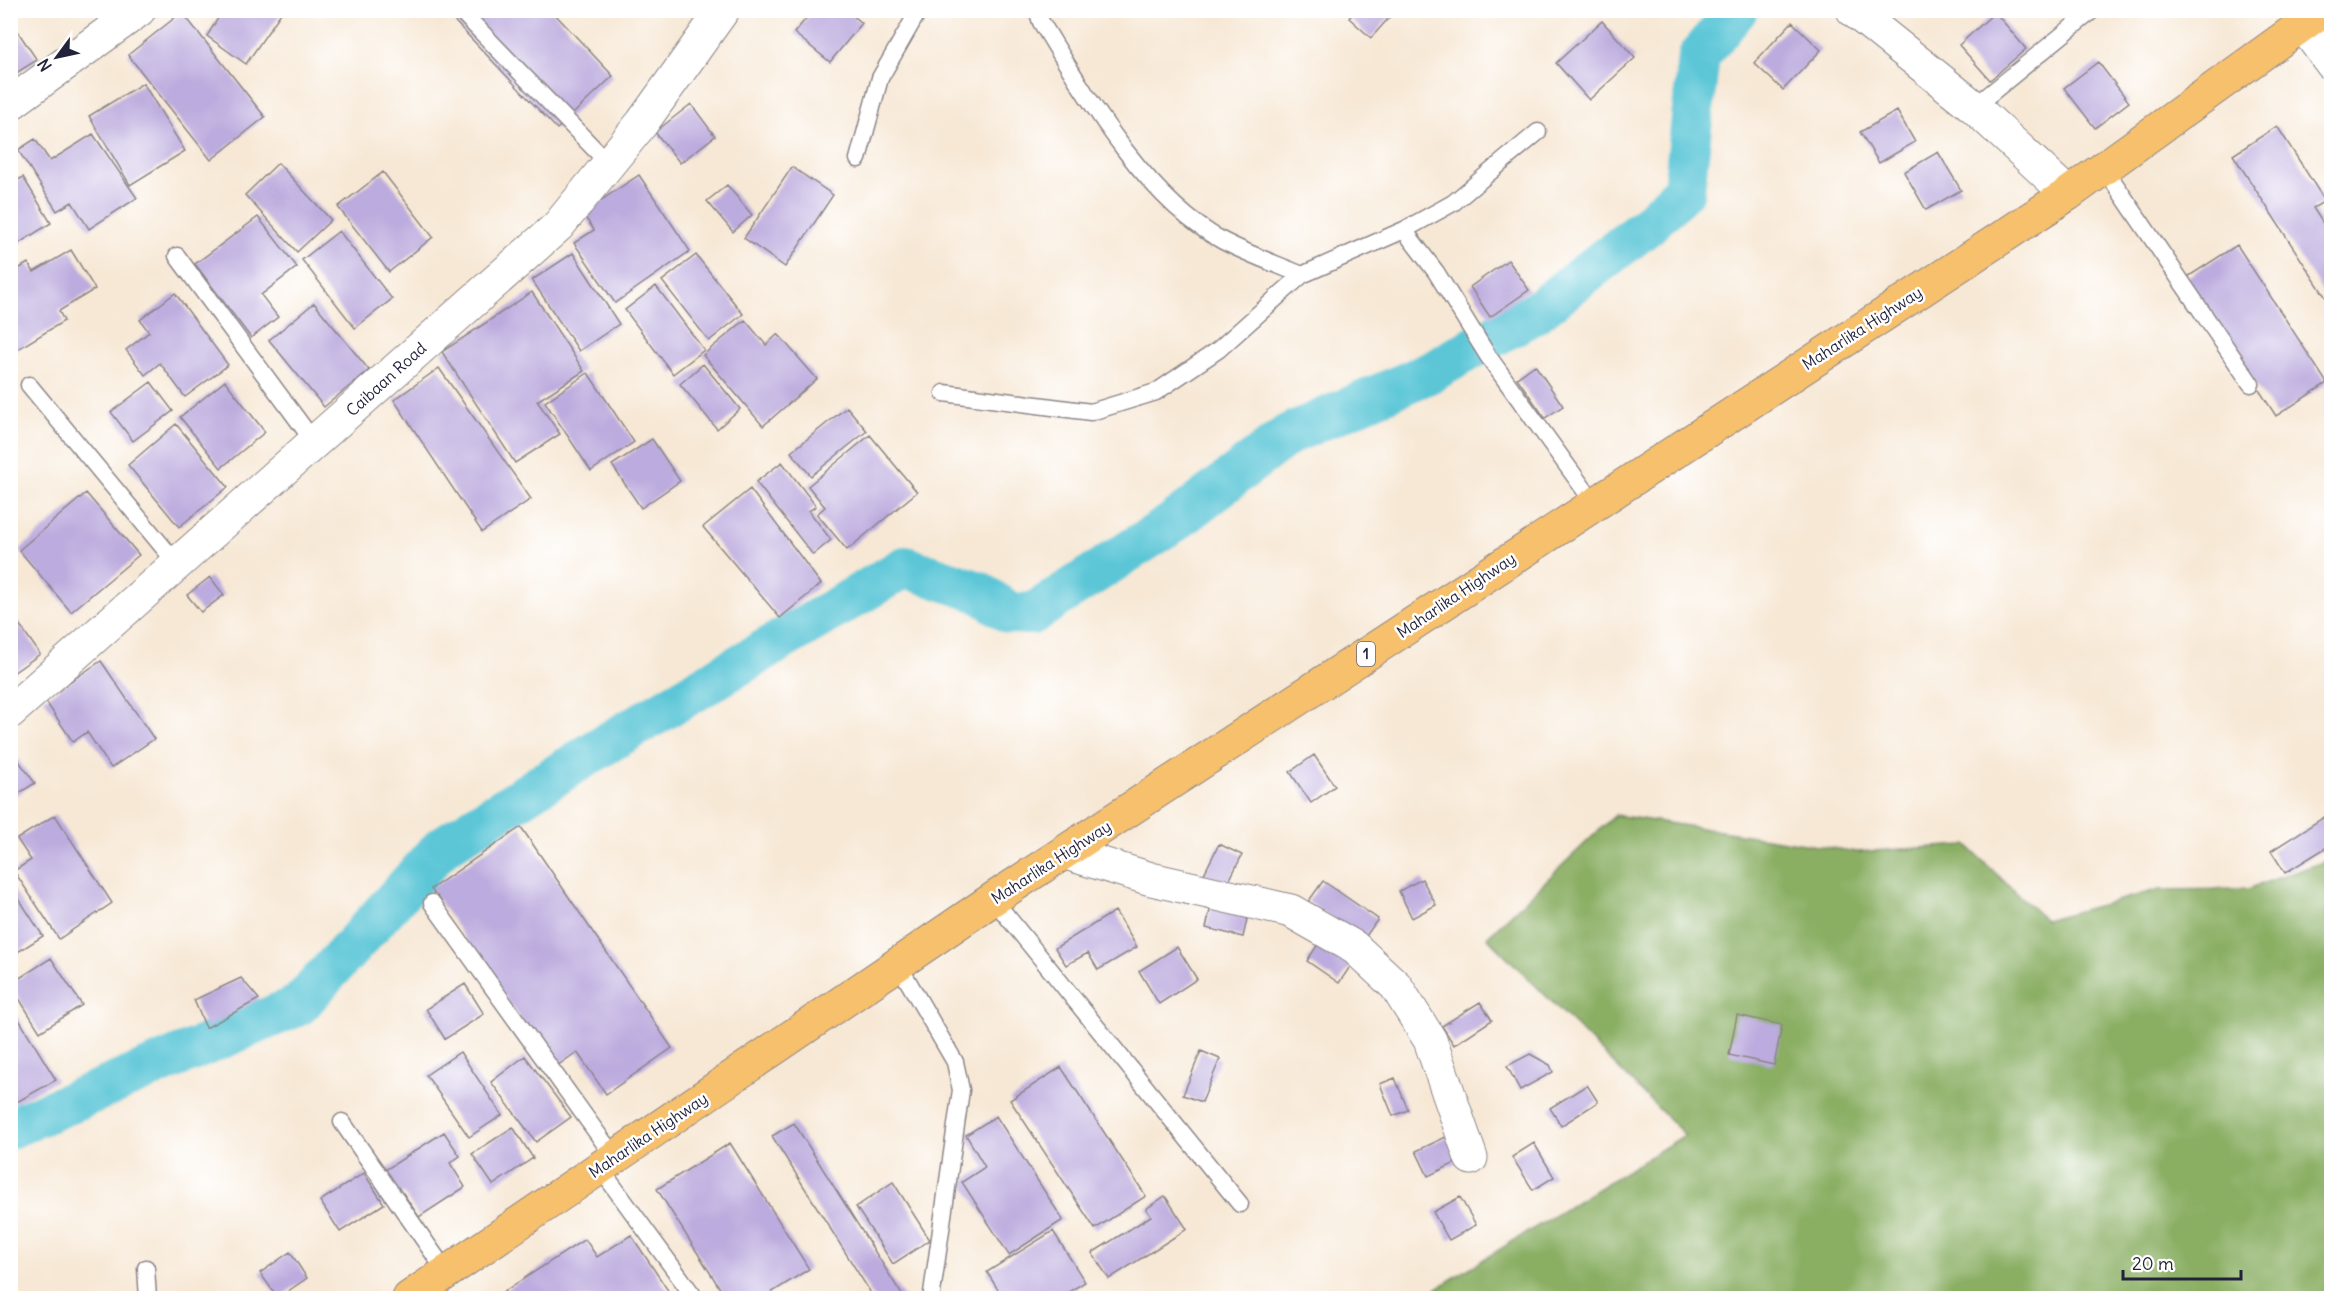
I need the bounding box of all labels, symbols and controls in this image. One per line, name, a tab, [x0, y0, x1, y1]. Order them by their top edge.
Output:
north arrow	[27, 27, 87, 87]
text: N	[33, 55, 56, 75]
street label: Maharlika Highway	[1798, 282, 1926, 374]
street label: Caibaan Road	[342, 338, 430, 420]
street label: Maharlika Highway	[1393, 548, 1519, 642]
road number: 1	[1357, 642, 1375, 666]
street label: Maharlika Highway	[987, 816, 1115, 908]
street label: Maharlika Highway	[585, 1088, 711, 1182]
scale bar	[2123, 1243, 2242, 1281]
text: 20 m	[2132, 1252, 2174, 1275]

